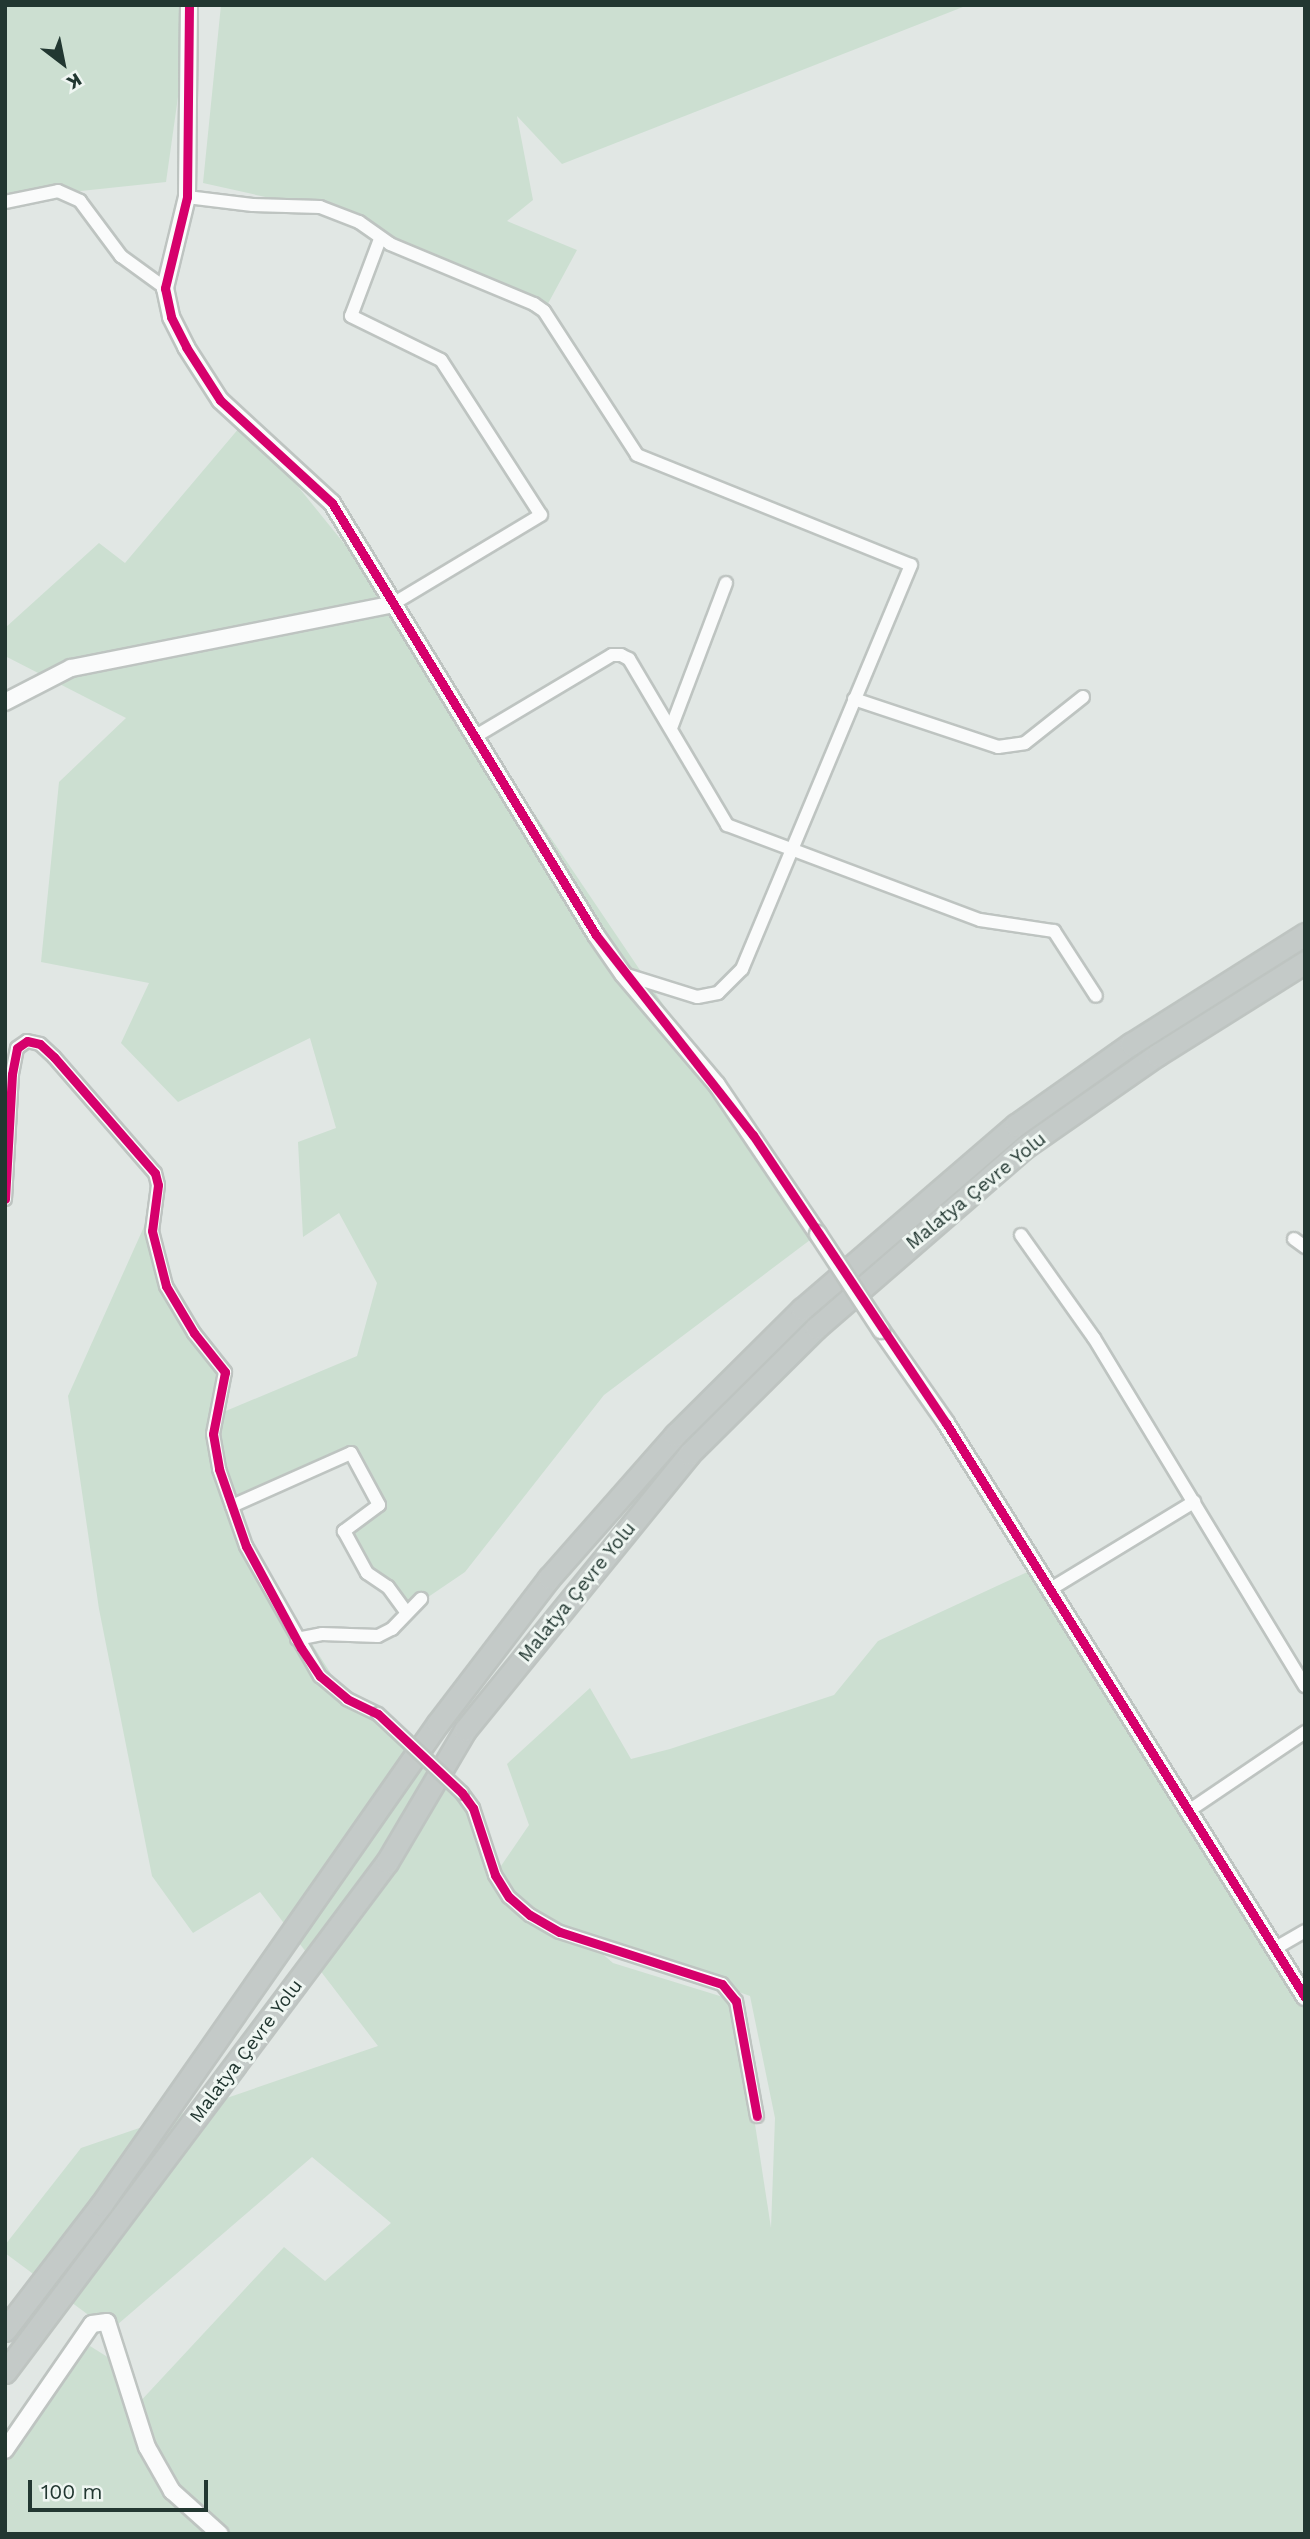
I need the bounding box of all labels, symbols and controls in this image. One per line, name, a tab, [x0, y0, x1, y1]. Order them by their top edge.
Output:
north arrow	[28, 28, 98, 98]
text: K	[63, 68, 86, 94]
street label: Malatya Çevre Yolu	[901, 1127, 1051, 1255]
street label: Malatya Çevre Yolu	[513, 1517, 641, 1667]
street label: Malatya Çevre Yolu	[184, 1974, 308, 2128]
scale bar	[32, 2466, 212, 2510]
text: 100 m	[41, 2479, 103, 2504]

